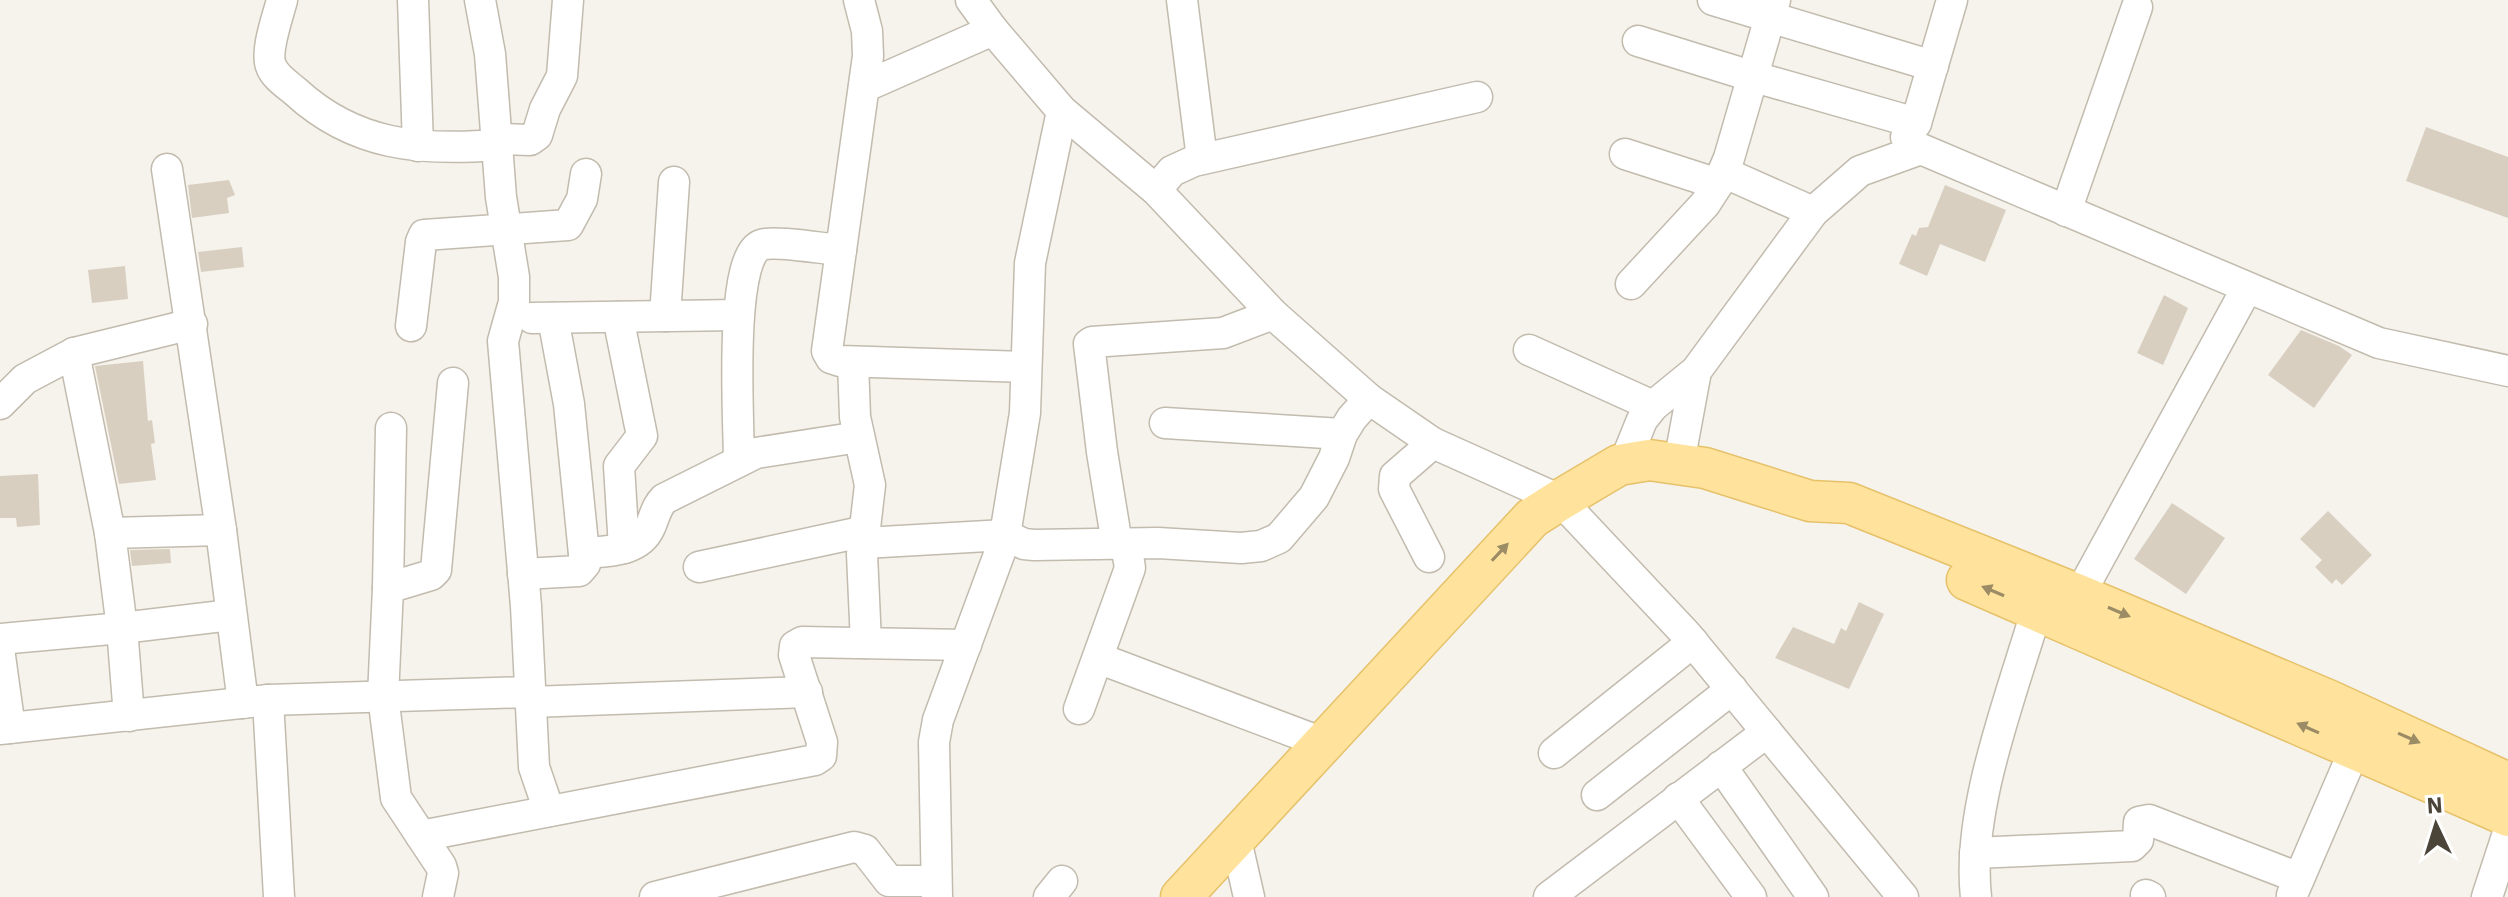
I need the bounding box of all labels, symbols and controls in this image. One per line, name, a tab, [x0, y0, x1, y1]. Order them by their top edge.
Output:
one-way arrow	[1491, 543, 1509, 562]
one-way arrow	[1981, 584, 2005, 597]
one-way arrow	[2107, 605, 2131, 618]
one-way arrow	[2297, 721, 2320, 734]
one-way arrow	[2397, 731, 2421, 744]
north arrow	[2396, 785, 2476, 865]
text: N	[2426, 790, 2444, 820]

